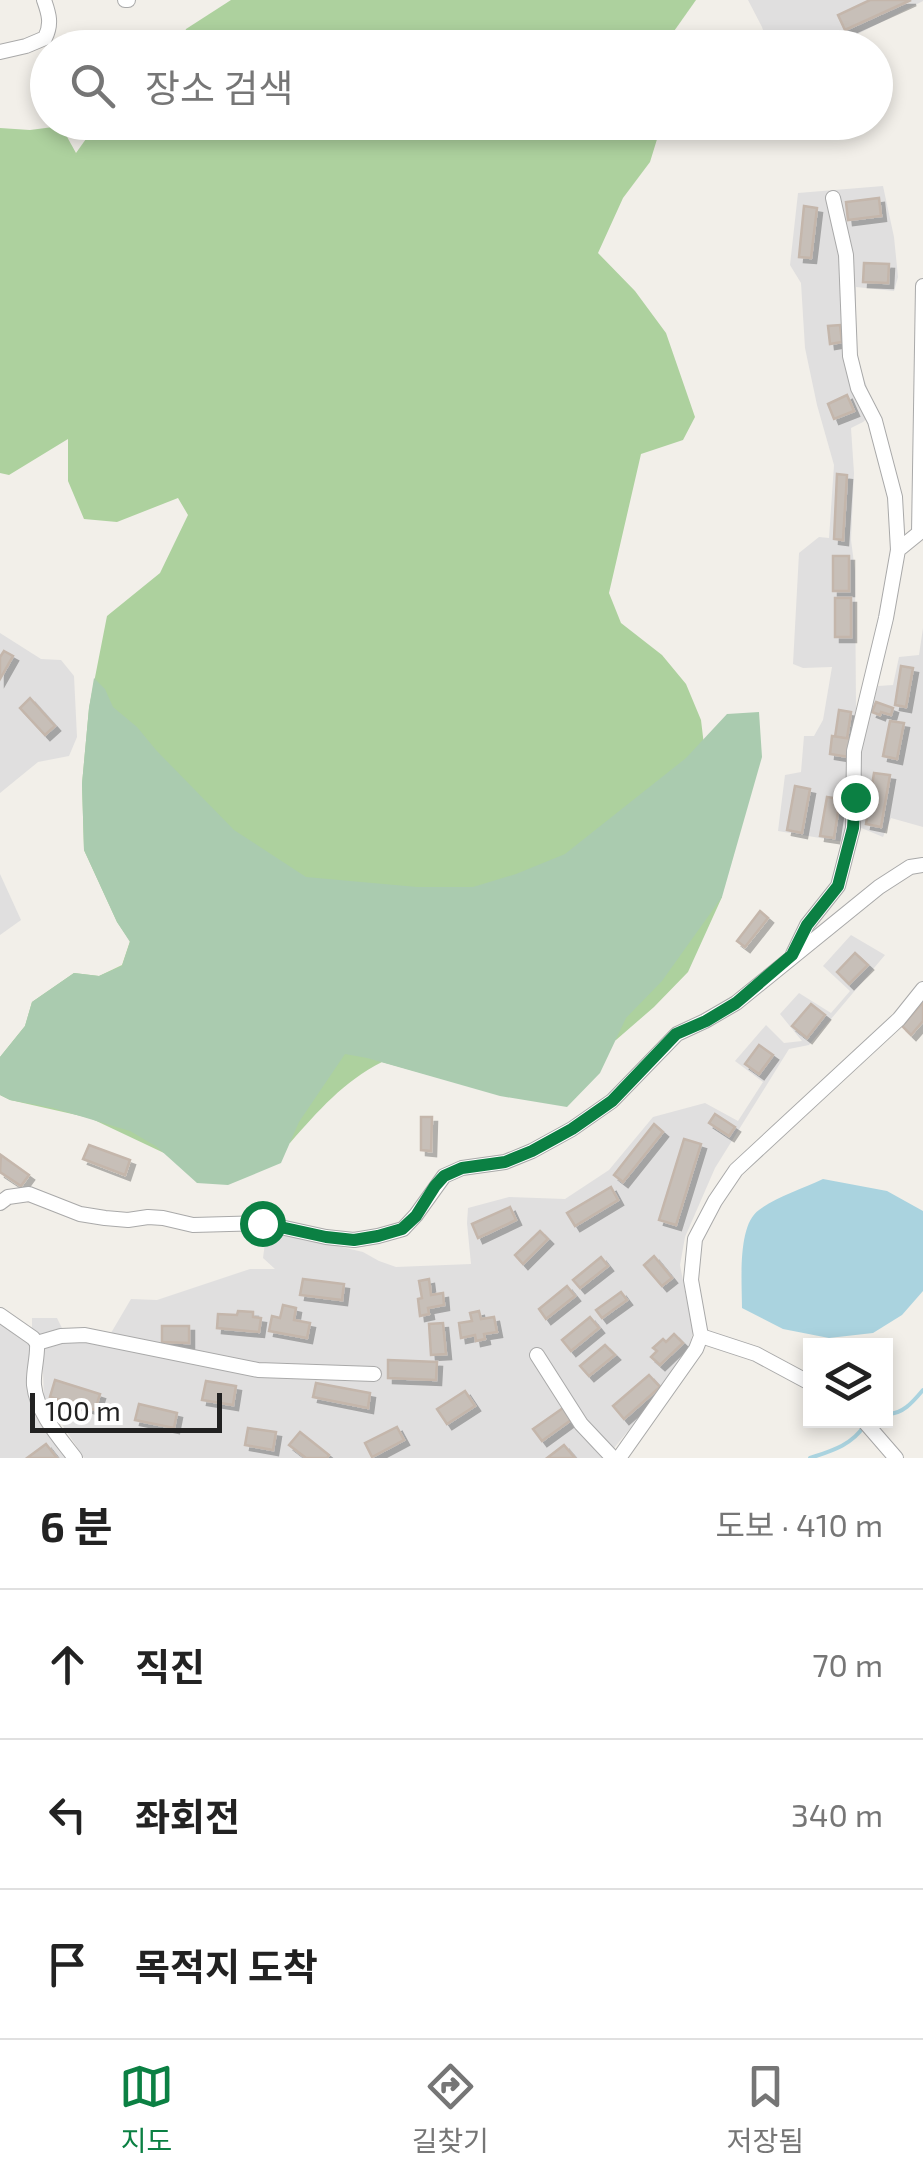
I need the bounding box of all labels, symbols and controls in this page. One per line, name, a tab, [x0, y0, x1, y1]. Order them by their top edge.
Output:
search box	[30, 30, 893, 140]
icon: search	[65, 58, 120, 113]
text: 장소 검색	[145, 64, 293, 110]
route end	[833, 775, 879, 821]
route start	[240, 1201, 286, 1247]
map controls	[803, 1338, 893, 1428]
button: layers	[803, 1338, 893, 1428]
scale bar	[30, 1388, 222, 1432]
text: 100 m	[45, 1393, 121, 1427]
text: 6 분	[40, 1500, 113, 1550]
text: 도보 · 410 m	[715, 1505, 883, 1543]
icon: ahead	[40, 1637, 95, 1692]
text: 직진	[135, 1643, 205, 1689]
text: 70 m	[812, 1645, 883, 1683]
icon: left	[40, 1787, 95, 1842]
text: 좌회전	[135, 1793, 240, 1839]
text: 340 m	[791, 1795, 883, 1833]
icon: arrive	[40, 1937, 95, 1992]
text: 목적지 도착	[135, 1943, 318, 1989]
tab: 지도	[119, 2059, 174, 2159]
tab: 길찾기	[412, 2059, 489, 2159]
tab: 저장됨	[727, 2059, 804, 2159]

